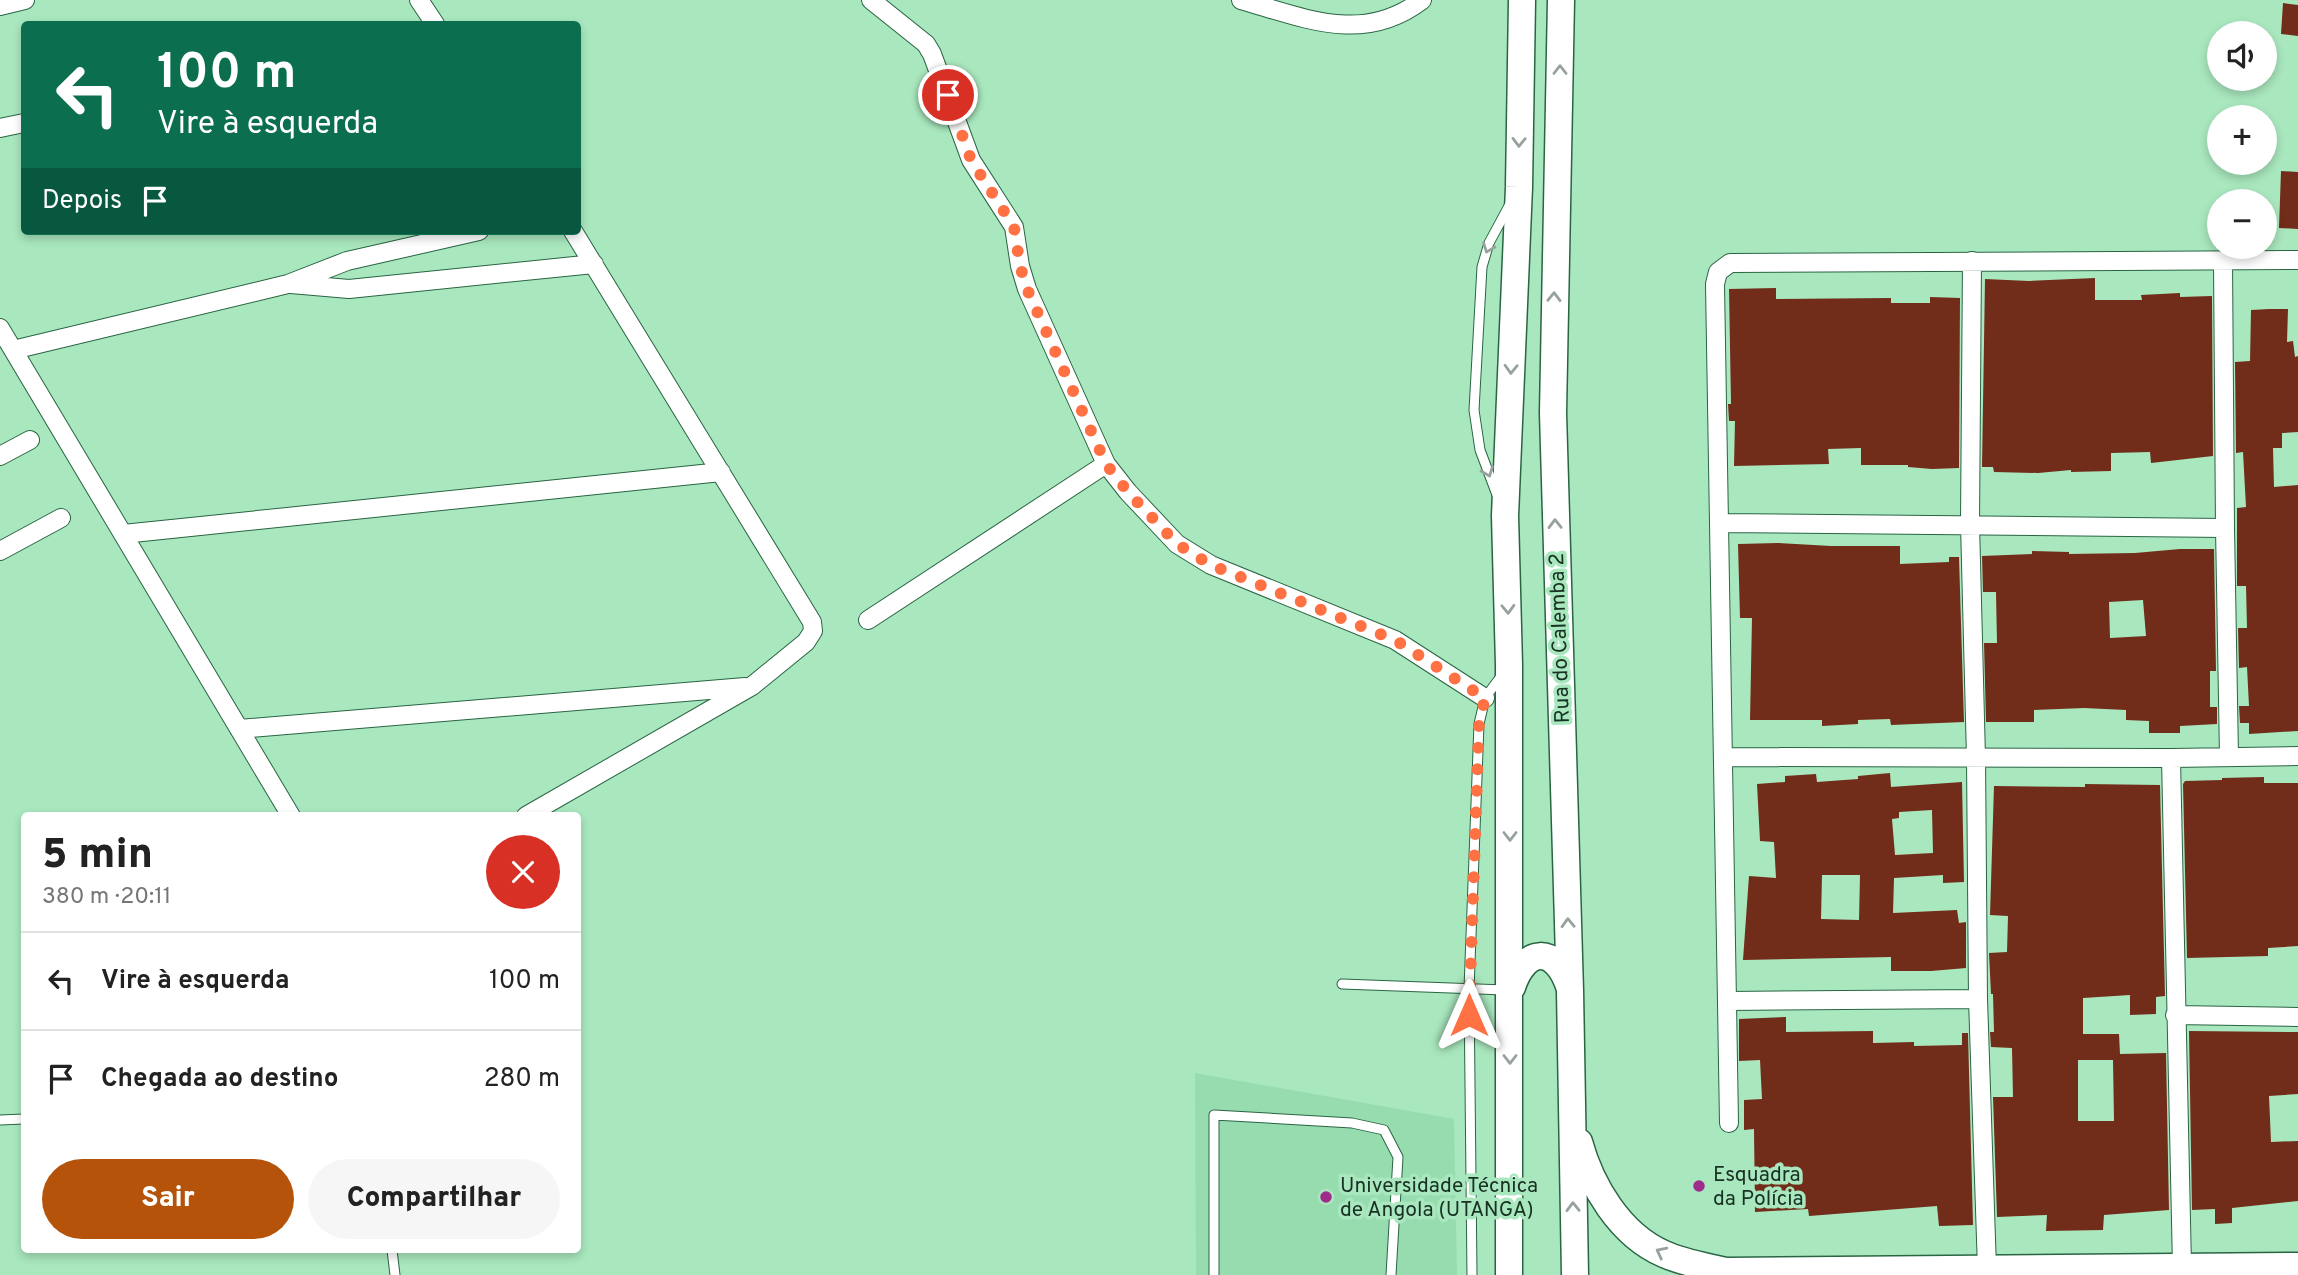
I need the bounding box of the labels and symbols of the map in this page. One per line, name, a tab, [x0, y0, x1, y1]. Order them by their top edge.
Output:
one-way arrow	[1552, 64, 1568, 74]
pin	[918, 65, 978, 125]
one-way arrow	[1512, 136, 1527, 147]
one-way arrow	[1482, 241, 1496, 253]
one-way arrow	[1546, 291, 1562, 302]
one-way arrow	[1504, 364, 1519, 375]
one-way arrow	[1480, 465, 1494, 477]
one-way arrow	[1548, 519, 1563, 530]
street label: Rua do Calemba 2	[1544, 552, 1577, 724]
one-way arrow	[1500, 604, 1515, 615]
one-way arrow	[1502, 832, 1518, 842]
one-way arrow	[1560, 917, 1576, 928]
position arrow	[1432, 978, 1506, 1052]
one-way arrow	[1502, 1054, 1518, 1065]
place label: Esquadra da Polícia	[1713, 1162, 1804, 1213]
place label: Universidade Técnica de Angola (UTANGA)	[1340, 1173, 1538, 1224]
marker: Esquadra da Polícia	[1691, 1178, 1707, 1194]
marker: Universidade Técnica de Angola (UTANGA)	[1318, 1189, 1334, 1205]
one-way arrow	[1566, 1201, 1581, 1212]
one-way arrow	[1656, 1247, 1668, 1260]

